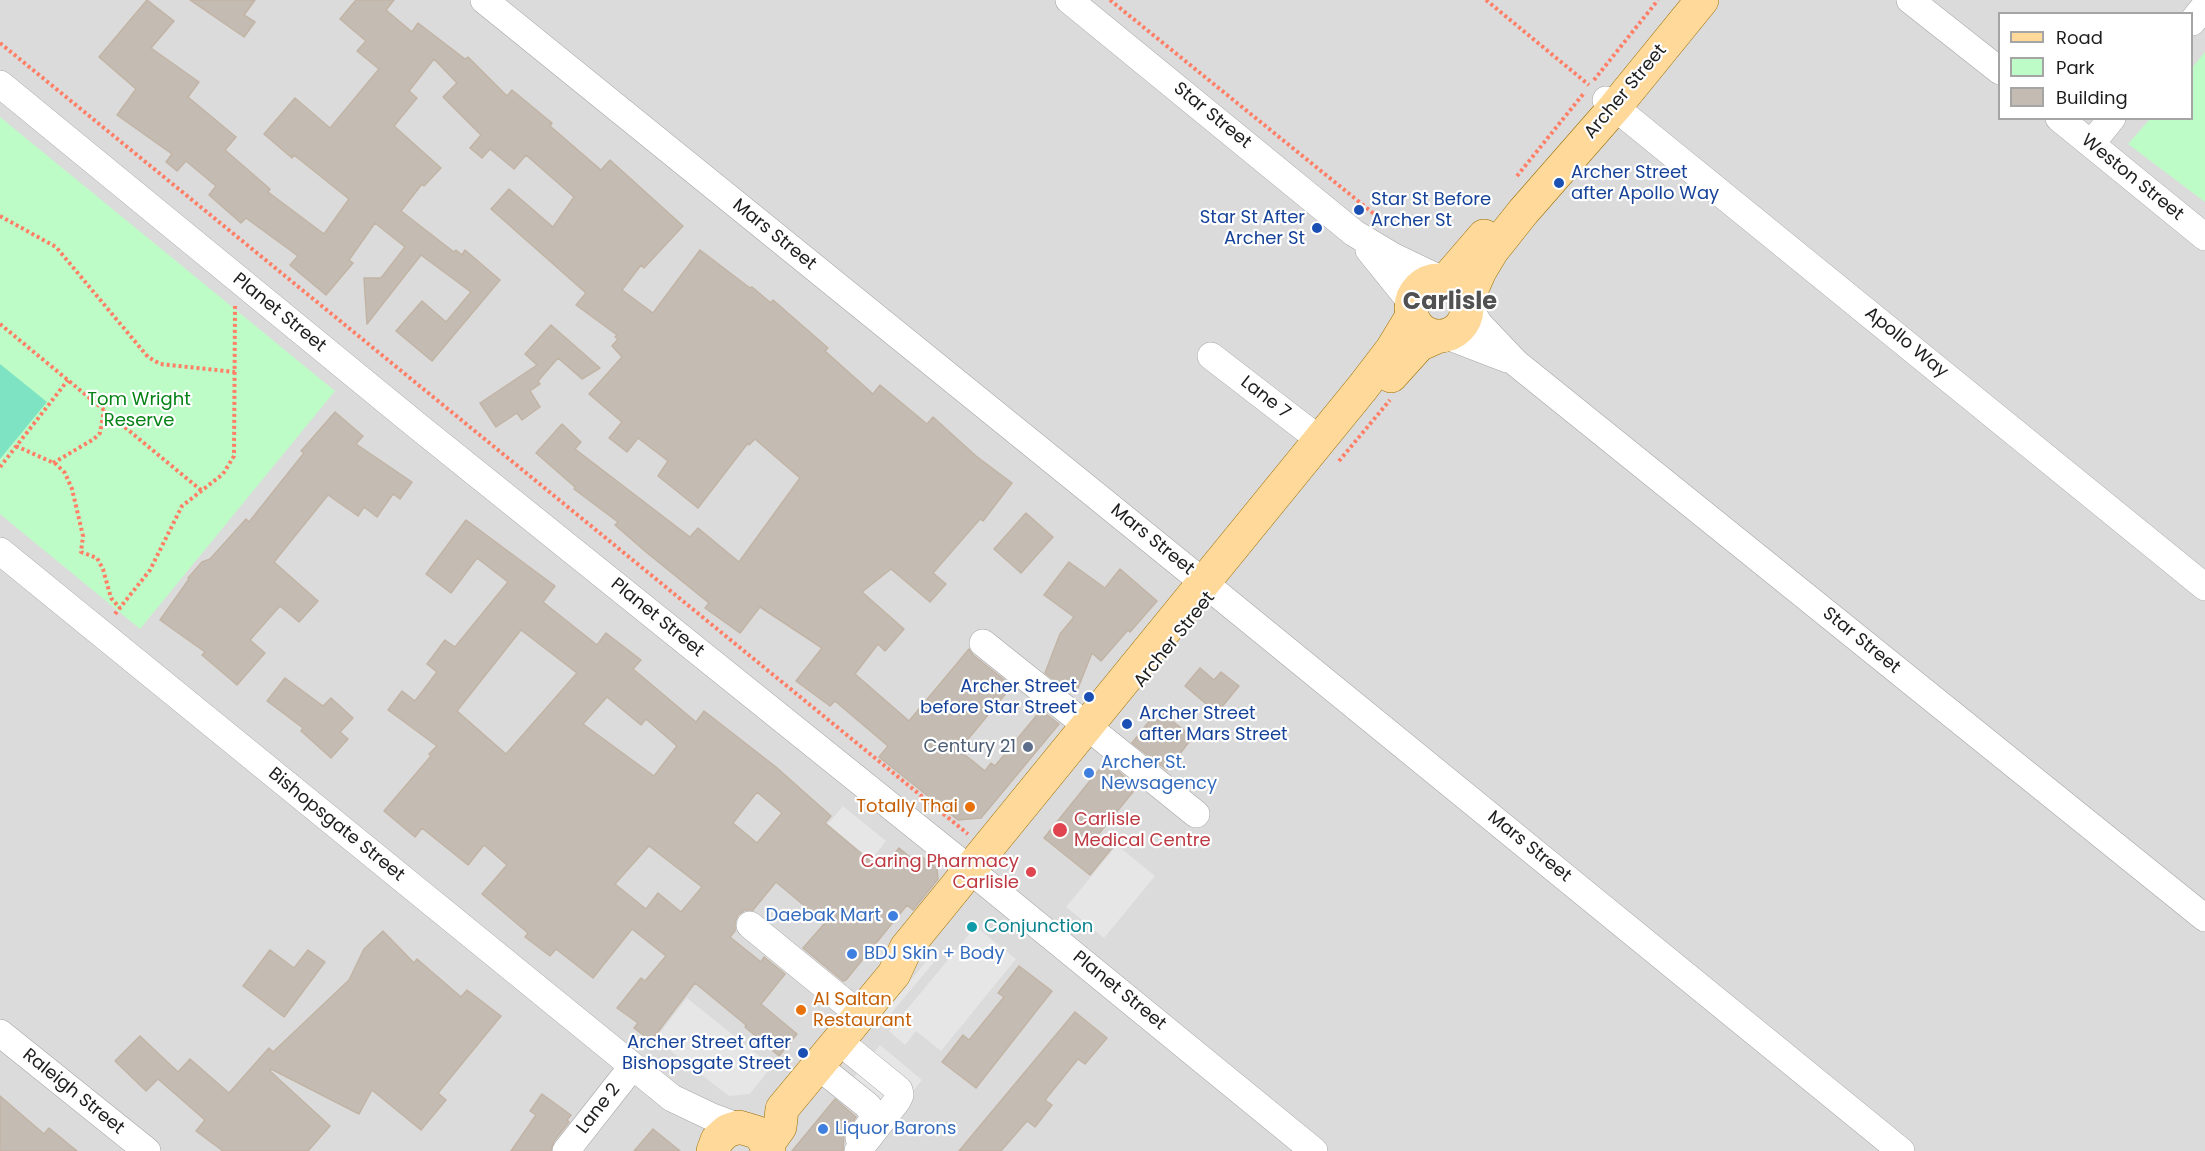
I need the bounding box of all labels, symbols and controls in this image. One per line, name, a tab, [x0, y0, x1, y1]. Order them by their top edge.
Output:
legend	[1998, 12, 2193, 120]
text: Road	[2056, 25, 2103, 50]
street label: Archer Street	[1580, 40, 1672, 144]
text: Park	[2056, 55, 2095, 80]
street label: Star Street	[1169, 78, 1255, 154]
text: Building	[2056, 85, 2128, 110]
street label: Weston Street	[2077, 130, 2187, 226]
place label: Archer Street after Apollo Way	[1571, 162, 1719, 204]
marker: Archer Street after Apollo Way	[1552, 176, 1566, 190]
place label: Star St Before Archer St	[1371, 189, 1491, 232]
street label: Mars Street	[728, 195, 820, 275]
marker: Star St Before Archer St	[1352, 203, 1366, 217]
place label: Star St After Archer St	[1200, 207, 1305, 250]
marker: Star St After Archer St	[1310, 221, 1324, 235]
street label: Planet Street	[228, 269, 330, 357]
district label: Carlisle	[1403, 289, 1497, 317]
street label: Apollo Way	[1860, 303, 1952, 383]
street label: Lane 7	[1236, 372, 1294, 424]
park label: Tom Wright Reserve	[87, 389, 191, 432]
street label: Mars Street	[1106, 500, 1198, 580]
street label: Planet Street	[606, 574, 708, 662]
street label: Archer Street	[1130, 588, 1220, 692]
street label: Star Street	[1818, 603, 1904, 679]
place label: Archer Street before Star Street	[920, 676, 1077, 718]
marker: Archer Street before Star Street	[1082, 690, 1096, 704]
place label: Archer Street after Mars Street	[1139, 703, 1288, 746]
marker: Archer Street after Mars Street	[1120, 717, 1134, 731]
place label: Century 21	[924, 736, 1016, 758]
marker: Century 21	[1021, 740, 1035, 754]
place label: Archer St. Newsagency	[1101, 752, 1217, 795]
street label: Bishopsgate Street	[264, 763, 408, 887]
marker: Archer St. Newsagency	[1082, 766, 1096, 780]
place label: Totally Thai	[856, 796, 958, 818]
marker: Totally Thai	[963, 800, 977, 814]
street label: Mars Street	[1483, 807, 1575, 887]
place label: Carlisle Medical Centre	[1074, 809, 1211, 852]
marker: Carlisle Medical Centre	[1051, 821, 1069, 839]
place label: Caring Pharmacy Carlisle	[861, 851, 1019, 894]
marker: Caring Pharmacy Carlisle	[1024, 865, 1038, 879]
place label: Daebak Mart	[766, 905, 881, 927]
marker: Daebak Mart	[886, 909, 900, 923]
place label: Conjunction	[984, 916, 1093, 938]
marker: Conjunction	[965, 920, 979, 934]
place label: BDJ Skin + Body	[864, 943, 1005, 965]
marker: BDJ Skin + Body	[845, 947, 859, 961]
street label: Planet Street	[1068, 947, 1170, 1035]
place label: Al Saltan Restaurant	[813, 989, 912, 1032]
marker: Al Saltan Restaurant	[794, 1003, 808, 1017]
place label: Archer Street after Bishopsgate Street	[622, 1032, 791, 1074]
street label: Raleigh Street	[18, 1044, 128, 1140]
marker: Archer Street after Bishopsgate Street	[796, 1046, 810, 1060]
street label: Lane 2	[573, 1080, 625, 1138]
place label: Liquor Barons	[835, 1118, 956, 1140]
marker: Liquor Barons	[816, 1122, 830, 1136]

